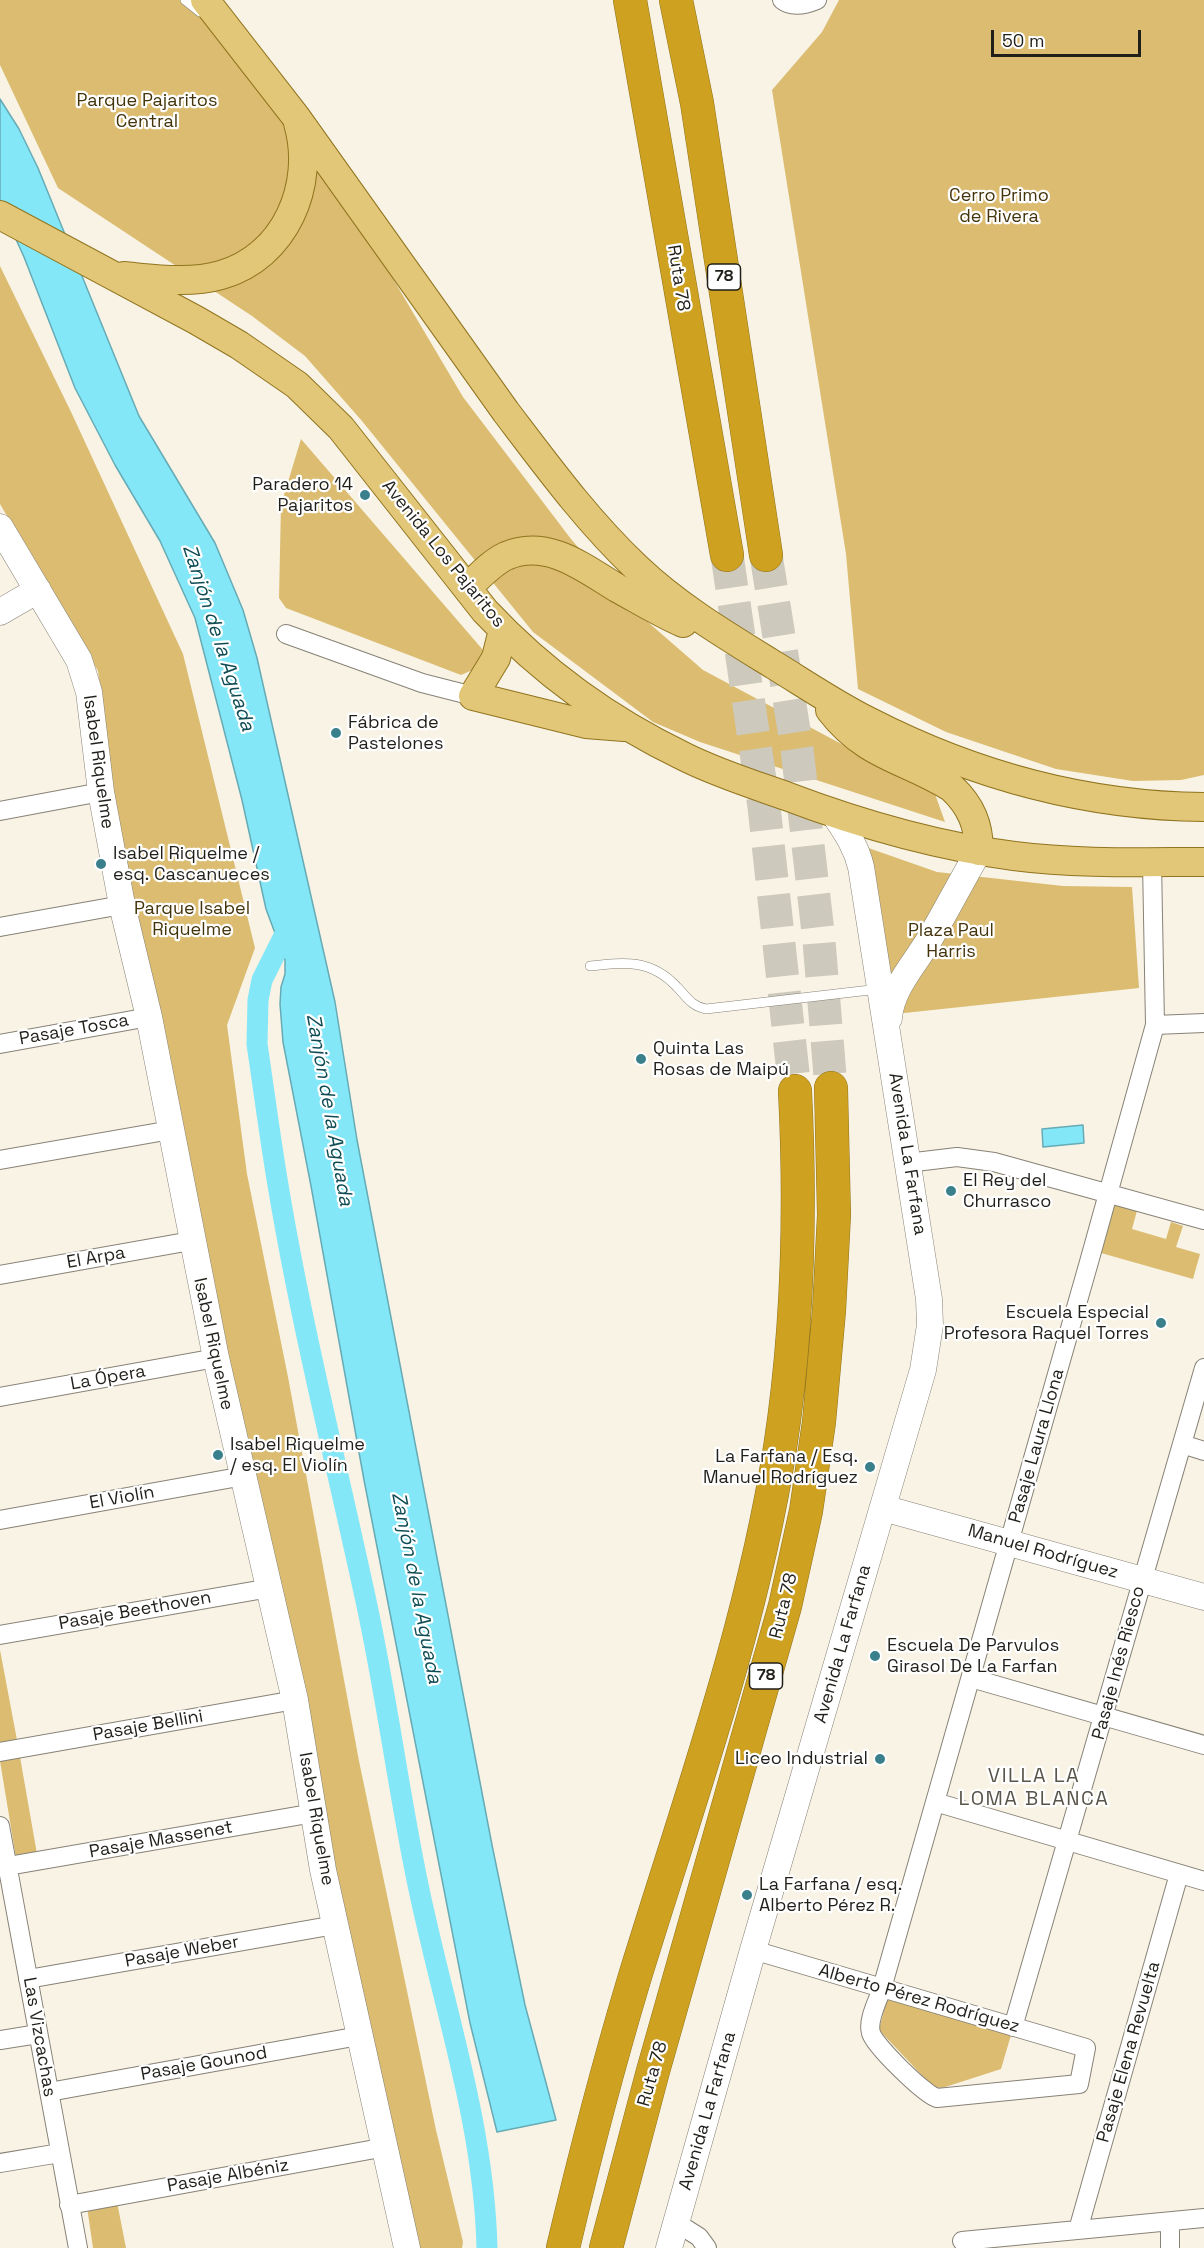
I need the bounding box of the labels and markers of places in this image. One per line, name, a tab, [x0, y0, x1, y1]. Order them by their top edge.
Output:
place label: Paradero 14 Pajaritos	[252, 474, 353, 516]
marker: Paradero 14 Pajaritos	[358, 488, 372, 502]
place label: Fábrica de Pastelones	[348, 712, 443, 754]
marker: Fábrica de Pastelones	[329, 726, 343, 740]
place label: Isabel Riquelme / esq. Cascanueces	[113, 843, 270, 886]
marker: Isabel Riquelme / esq. Cascanueces	[94, 857, 108, 871]
place label: Quinta Las Rosas de Maipú	[653, 1038, 789, 1080]
marker: Quinta Las Rosas de Maipú	[634, 1052, 648, 1066]
place label: El Rey del Churrasco	[963, 1170, 1051, 1212]
marker: El Rey del Churrasco	[944, 1184, 958, 1198]
place label: Escuela Especial Profesora Raquel Torres	[944, 1302, 1149, 1344]
marker: Escuela Especial Profesora Raquel Torres	[1154, 1316, 1168, 1330]
place label: Isabel Riquelme / esq. El Violín	[230, 1434, 365, 1476]
place label: La Farfana / Esq. Manuel Rodríguez	[703, 1446, 858, 1488]
marker: Isabel Riquelme / esq. El Violín	[211, 1448, 225, 1462]
marker: La Farfana / Esq. Manuel Rodríguez	[863, 1460, 877, 1474]
place label: Escuela De Parvulos Girasol De La Farfan	[887, 1635, 1059, 1678]
marker: Escuela De Parvulos Girasol De La Farfan	[868, 1649, 882, 1663]
place label: Liceo Industrial	[735, 1748, 868, 1770]
marker: Liceo Industrial	[873, 1752, 887, 1766]
place label: La Farfana / esq. Alberto Pérez R.	[759, 1874, 902, 1916]
marker: La Farfana / esq. Alberto Pérez R.	[740, 1888, 754, 1902]

